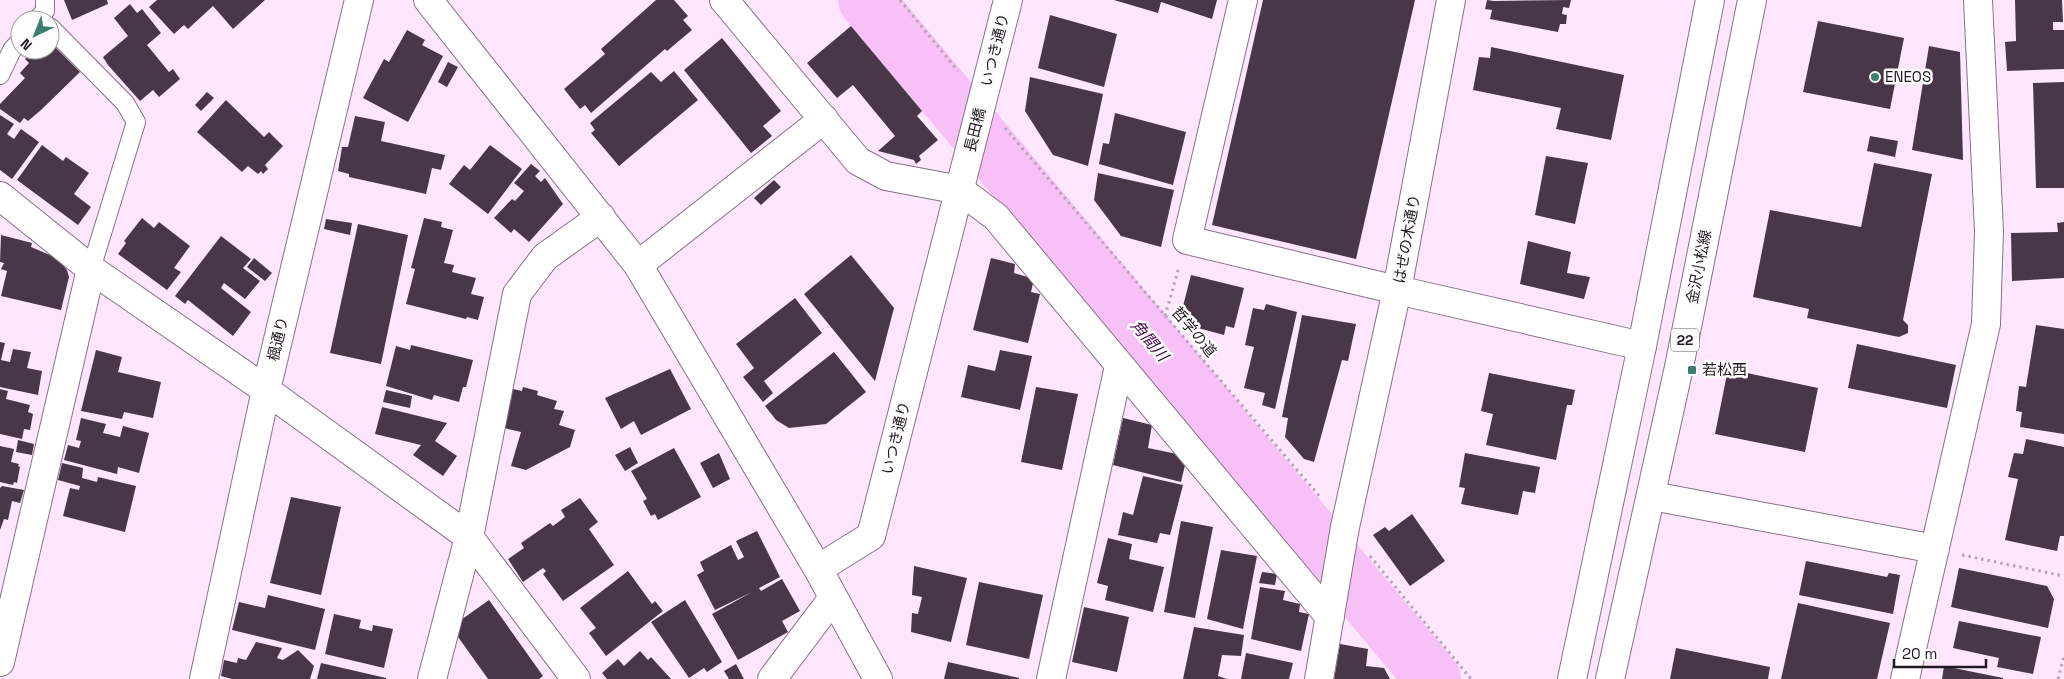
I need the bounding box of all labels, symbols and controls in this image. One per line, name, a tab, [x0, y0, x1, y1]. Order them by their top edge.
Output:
north arrow	[10, 10, 60, 60]
street label: いつき通り	[976, 11, 1013, 89]
text: N	[17, 35, 36, 54]
place label: ENEOS	[1885, 67, 1931, 86]
marker: ENEOS	[1869, 71, 1881, 83]
street label: 長田橋	[960, 106, 989, 154]
street label: はぜの木通り	[1389, 193, 1424, 285]
street label: 金沢小松線	[1682, 228, 1715, 306]
street label: 哲学の道	[1168, 303, 1221, 361]
street label: 楓通り	[263, 315, 292, 363]
water label: 角間川	[1126, 315, 1174, 367]
road number: 22	[1671, 328, 1699, 352]
place label: 若松西	[1702, 360, 1747, 379]
marker: 若松西	[1686, 364, 1698, 376]
street label: いつき通り	[877, 399, 914, 477]
scale bar	[1894, 636, 1986, 668]
text: 20 m	[1902, 644, 1937, 663]

